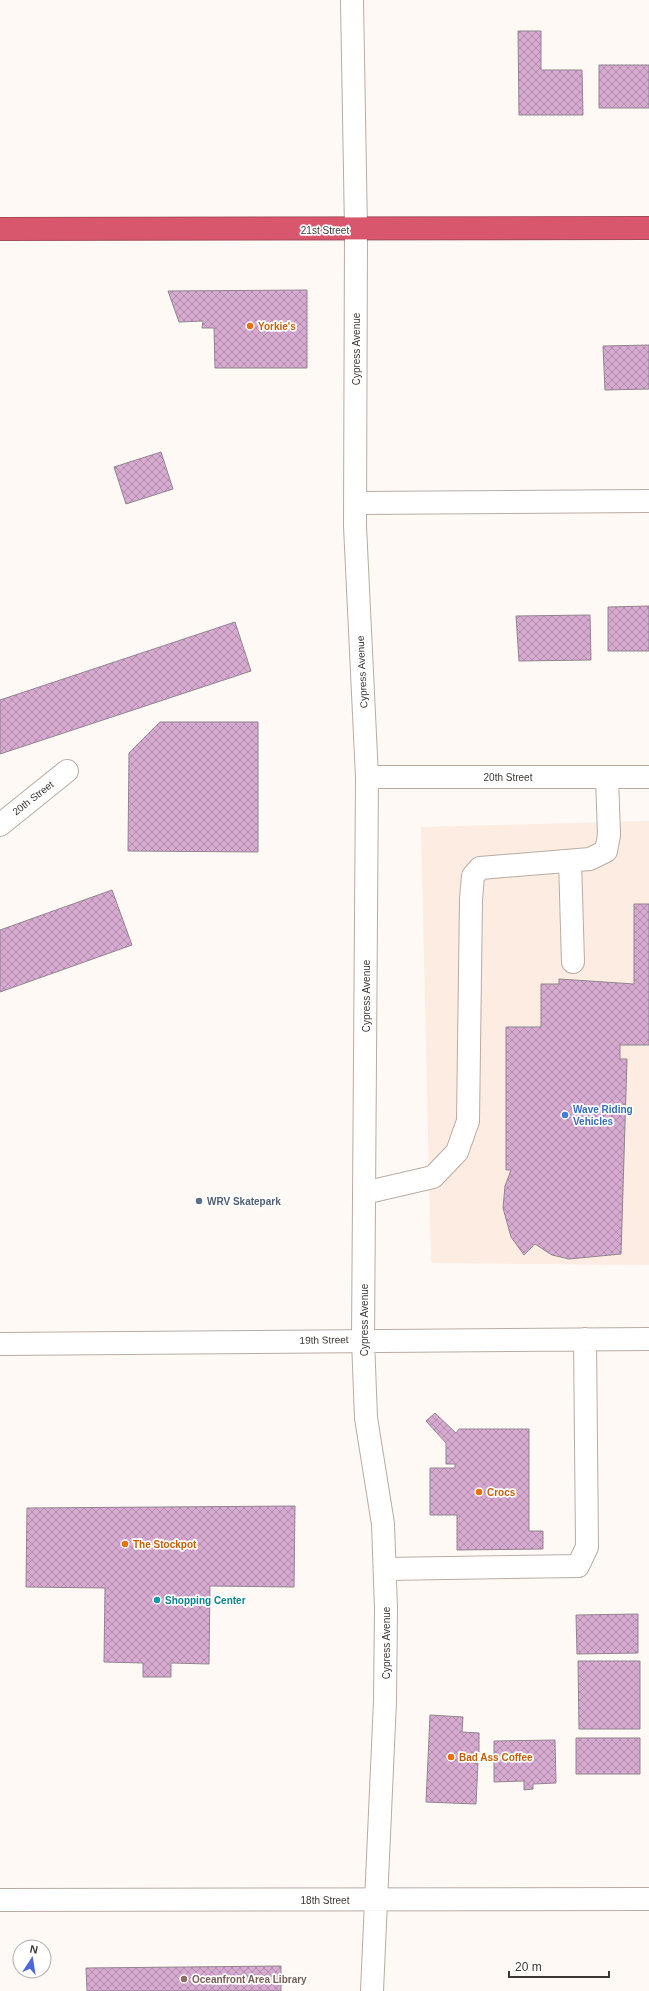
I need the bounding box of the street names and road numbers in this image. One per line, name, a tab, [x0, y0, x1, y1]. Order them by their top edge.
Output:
street label: 21st Street	[301, 225, 349, 236]
street label: Cypress Avenue	[351, 312, 362, 385]
street label: Cypress Avenue	[355, 635, 369, 709]
street label: 20th Street	[484, 772, 533, 783]
street label: 20th Street	[10, 778, 56, 817]
street label: Cypress Avenue	[361, 959, 372, 1032]
street label: Cypress Avenue	[359, 1283, 370, 1356]
street label: 19th Street	[299, 1334, 349, 1346]
street label: Cypress Avenue	[381, 1606, 392, 1679]
street label: 18th Street	[301, 1895, 350, 1906]

